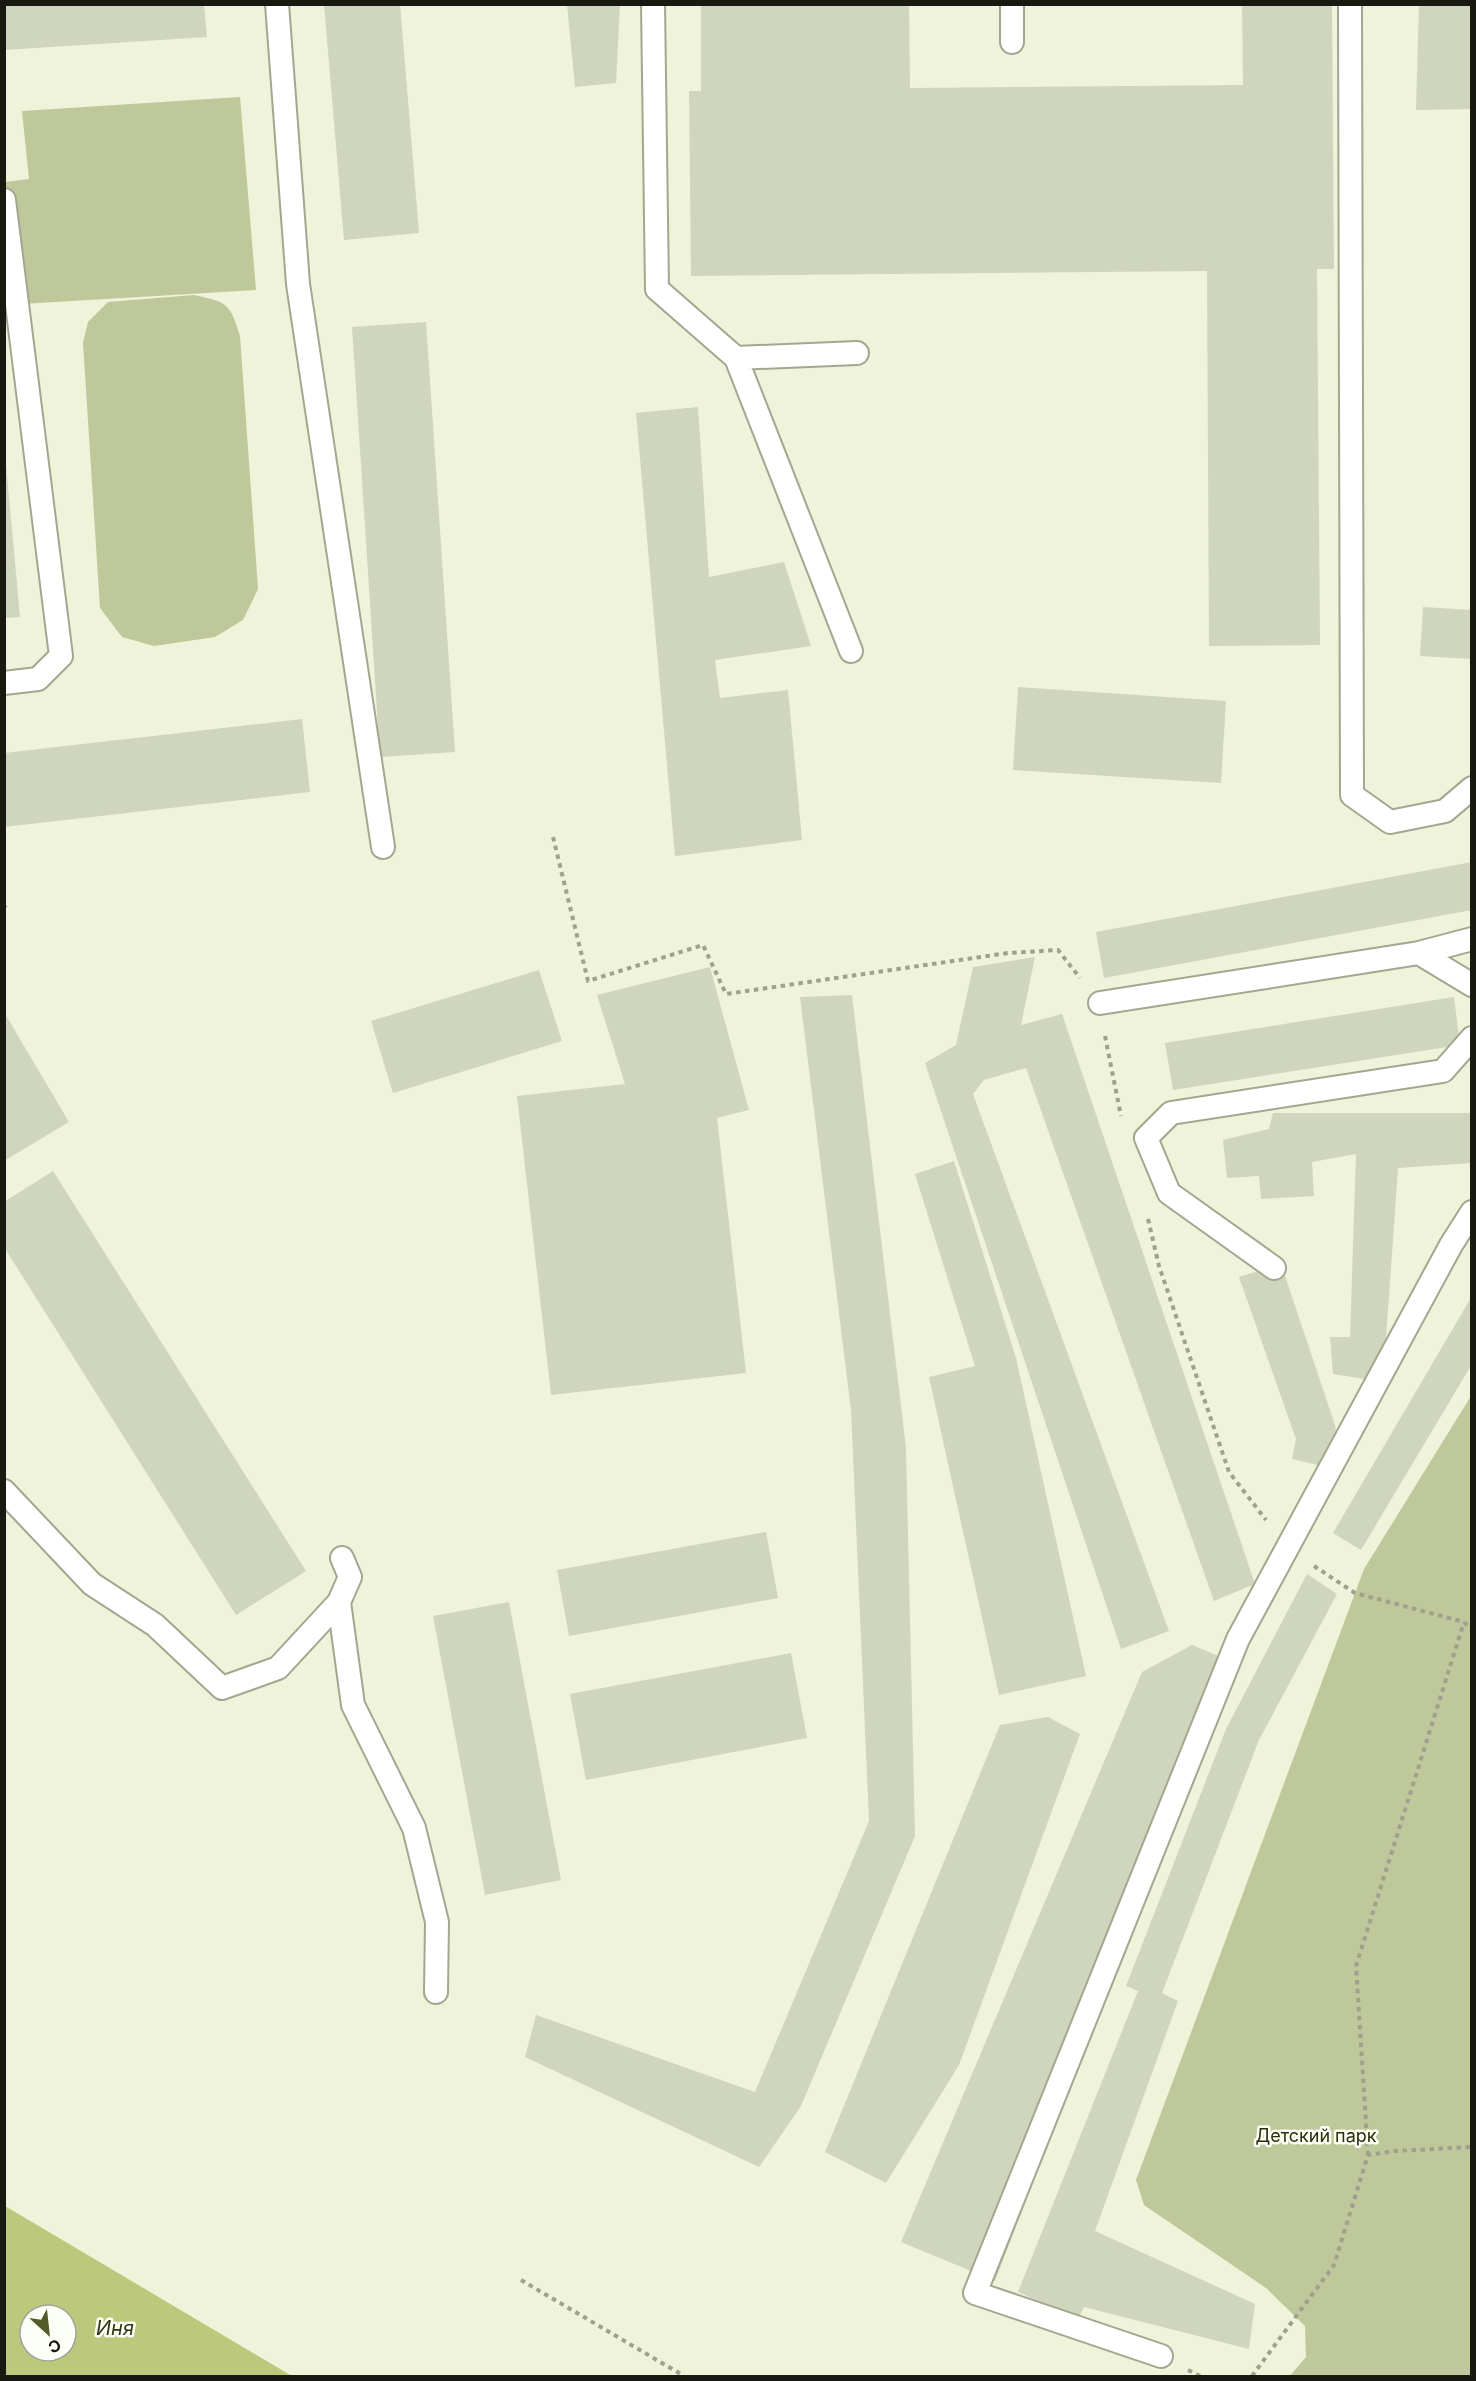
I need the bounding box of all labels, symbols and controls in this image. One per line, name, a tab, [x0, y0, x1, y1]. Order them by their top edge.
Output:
park label: Детский парк	[1255, 2125, 1377, 2146]
north arrow	[18, 2303, 78, 2363]
water label: Иня	[96, 2316, 134, 2340]
text: С	[45, 2335, 65, 2358]

